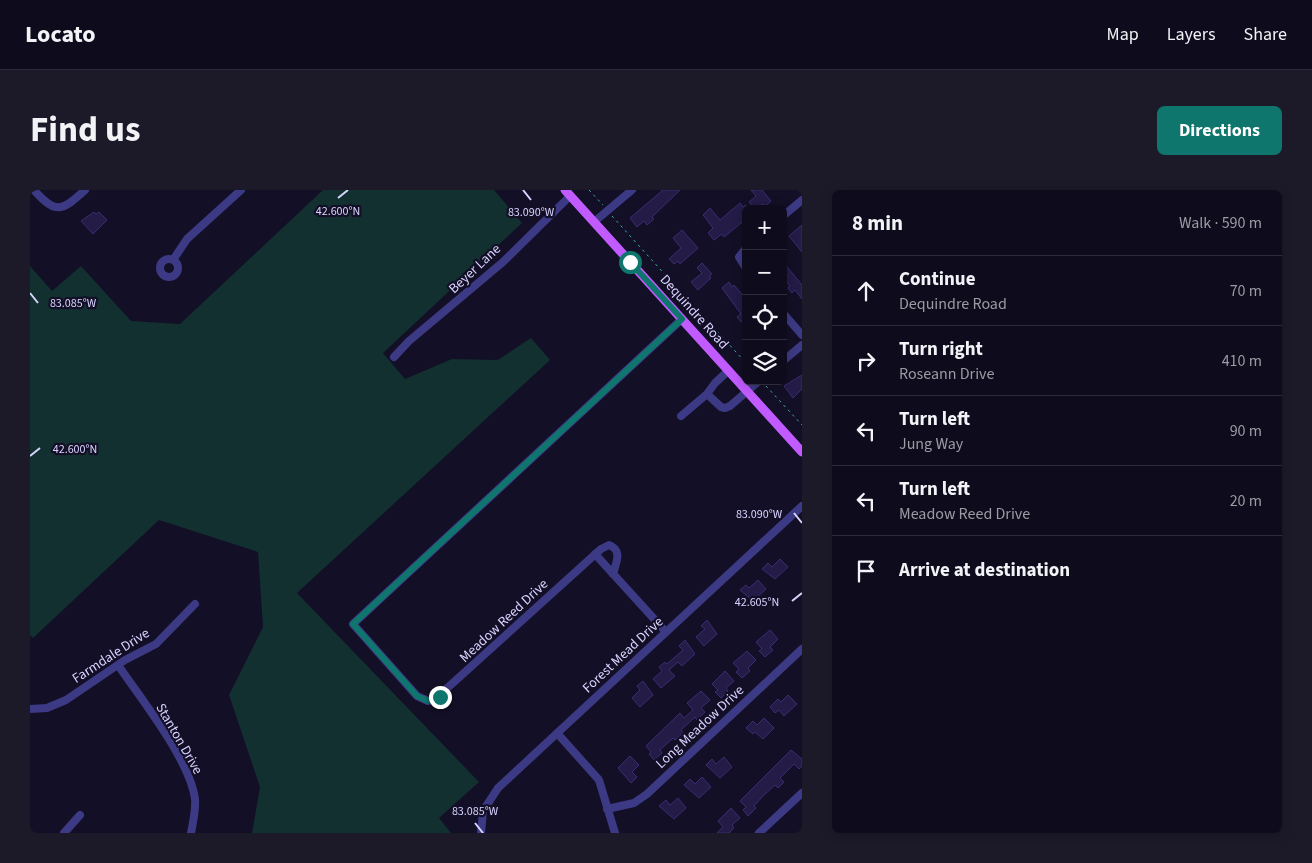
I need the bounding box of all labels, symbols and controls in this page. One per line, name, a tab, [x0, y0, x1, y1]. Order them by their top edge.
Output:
text: Locato	[25, 17, 96, 52]
text: Map	[1107, 22, 1139, 47]
text: Layers	[1167, 22, 1216, 47]
text: Share	[1244, 22, 1287, 47]
text: Find us	[30, 105, 140, 155]
button: Directions	[1157, 106, 1282, 155]
text: 42.600°N	[316, 203, 360, 220]
text: 83.090°W	[508, 204, 555, 221]
map controls	[742, 205, 787, 385]
button: +	[742, 205, 787, 250]
text: 8 min	[852, 208, 903, 238]
text: Walk · 590 m	[1179, 212, 1262, 234]
street label: Beyer Lane	[444, 240, 506, 298]
button: −	[742, 250, 787, 295]
route start	[619, 251, 642, 274]
text: Continue	[899, 266, 976, 293]
street label: Dequindre Road	[655, 270, 733, 354]
icon: ahead	[852, 277, 880, 305]
text: 70 m	[1230, 280, 1262, 302]
text: Dequindre Road	[899, 293, 1007, 315]
text: 83.085°W	[50, 295, 97, 312]
button: locate	[742, 295, 787, 340]
text: Turn right	[899, 336, 983, 363]
button: layers	[742, 340, 787, 385]
icon: right	[852, 347, 880, 375]
text: 410 m	[1222, 350, 1262, 372]
text: Roseann Drive	[899, 363, 994, 385]
text: Turn left	[899, 406, 970, 433]
icon: left	[852, 417, 880, 445]
text: 90 m	[1230, 420, 1262, 442]
text: Jung Way	[899, 433, 963, 455]
text: 42.600°N	[53, 441, 97, 458]
text: Turn left	[899, 476, 970, 503]
icon: left	[852, 487, 880, 515]
text: 20 m	[1230, 490, 1262, 512]
text: Meadow Reed Drive	[899, 503, 1030, 525]
text: 83.090°W	[736, 506, 783, 523]
icon: arrive	[852, 557, 880, 585]
text: Arrive at destination	[899, 557, 1070, 584]
street label: Meadow Reed Drive	[455, 575, 553, 667]
text: 42.605°N	[735, 594, 779, 611]
street label: Forest Mead Drive	[578, 612, 668, 698]
street label: Farmdale Drive	[68, 623, 154, 688]
street label: Long Meadow Drive	[651, 681, 749, 773]
route end	[429, 686, 452, 709]
street label: Stanton Drive	[151, 700, 207, 778]
text: 83.085°W	[452, 803, 499, 820]

